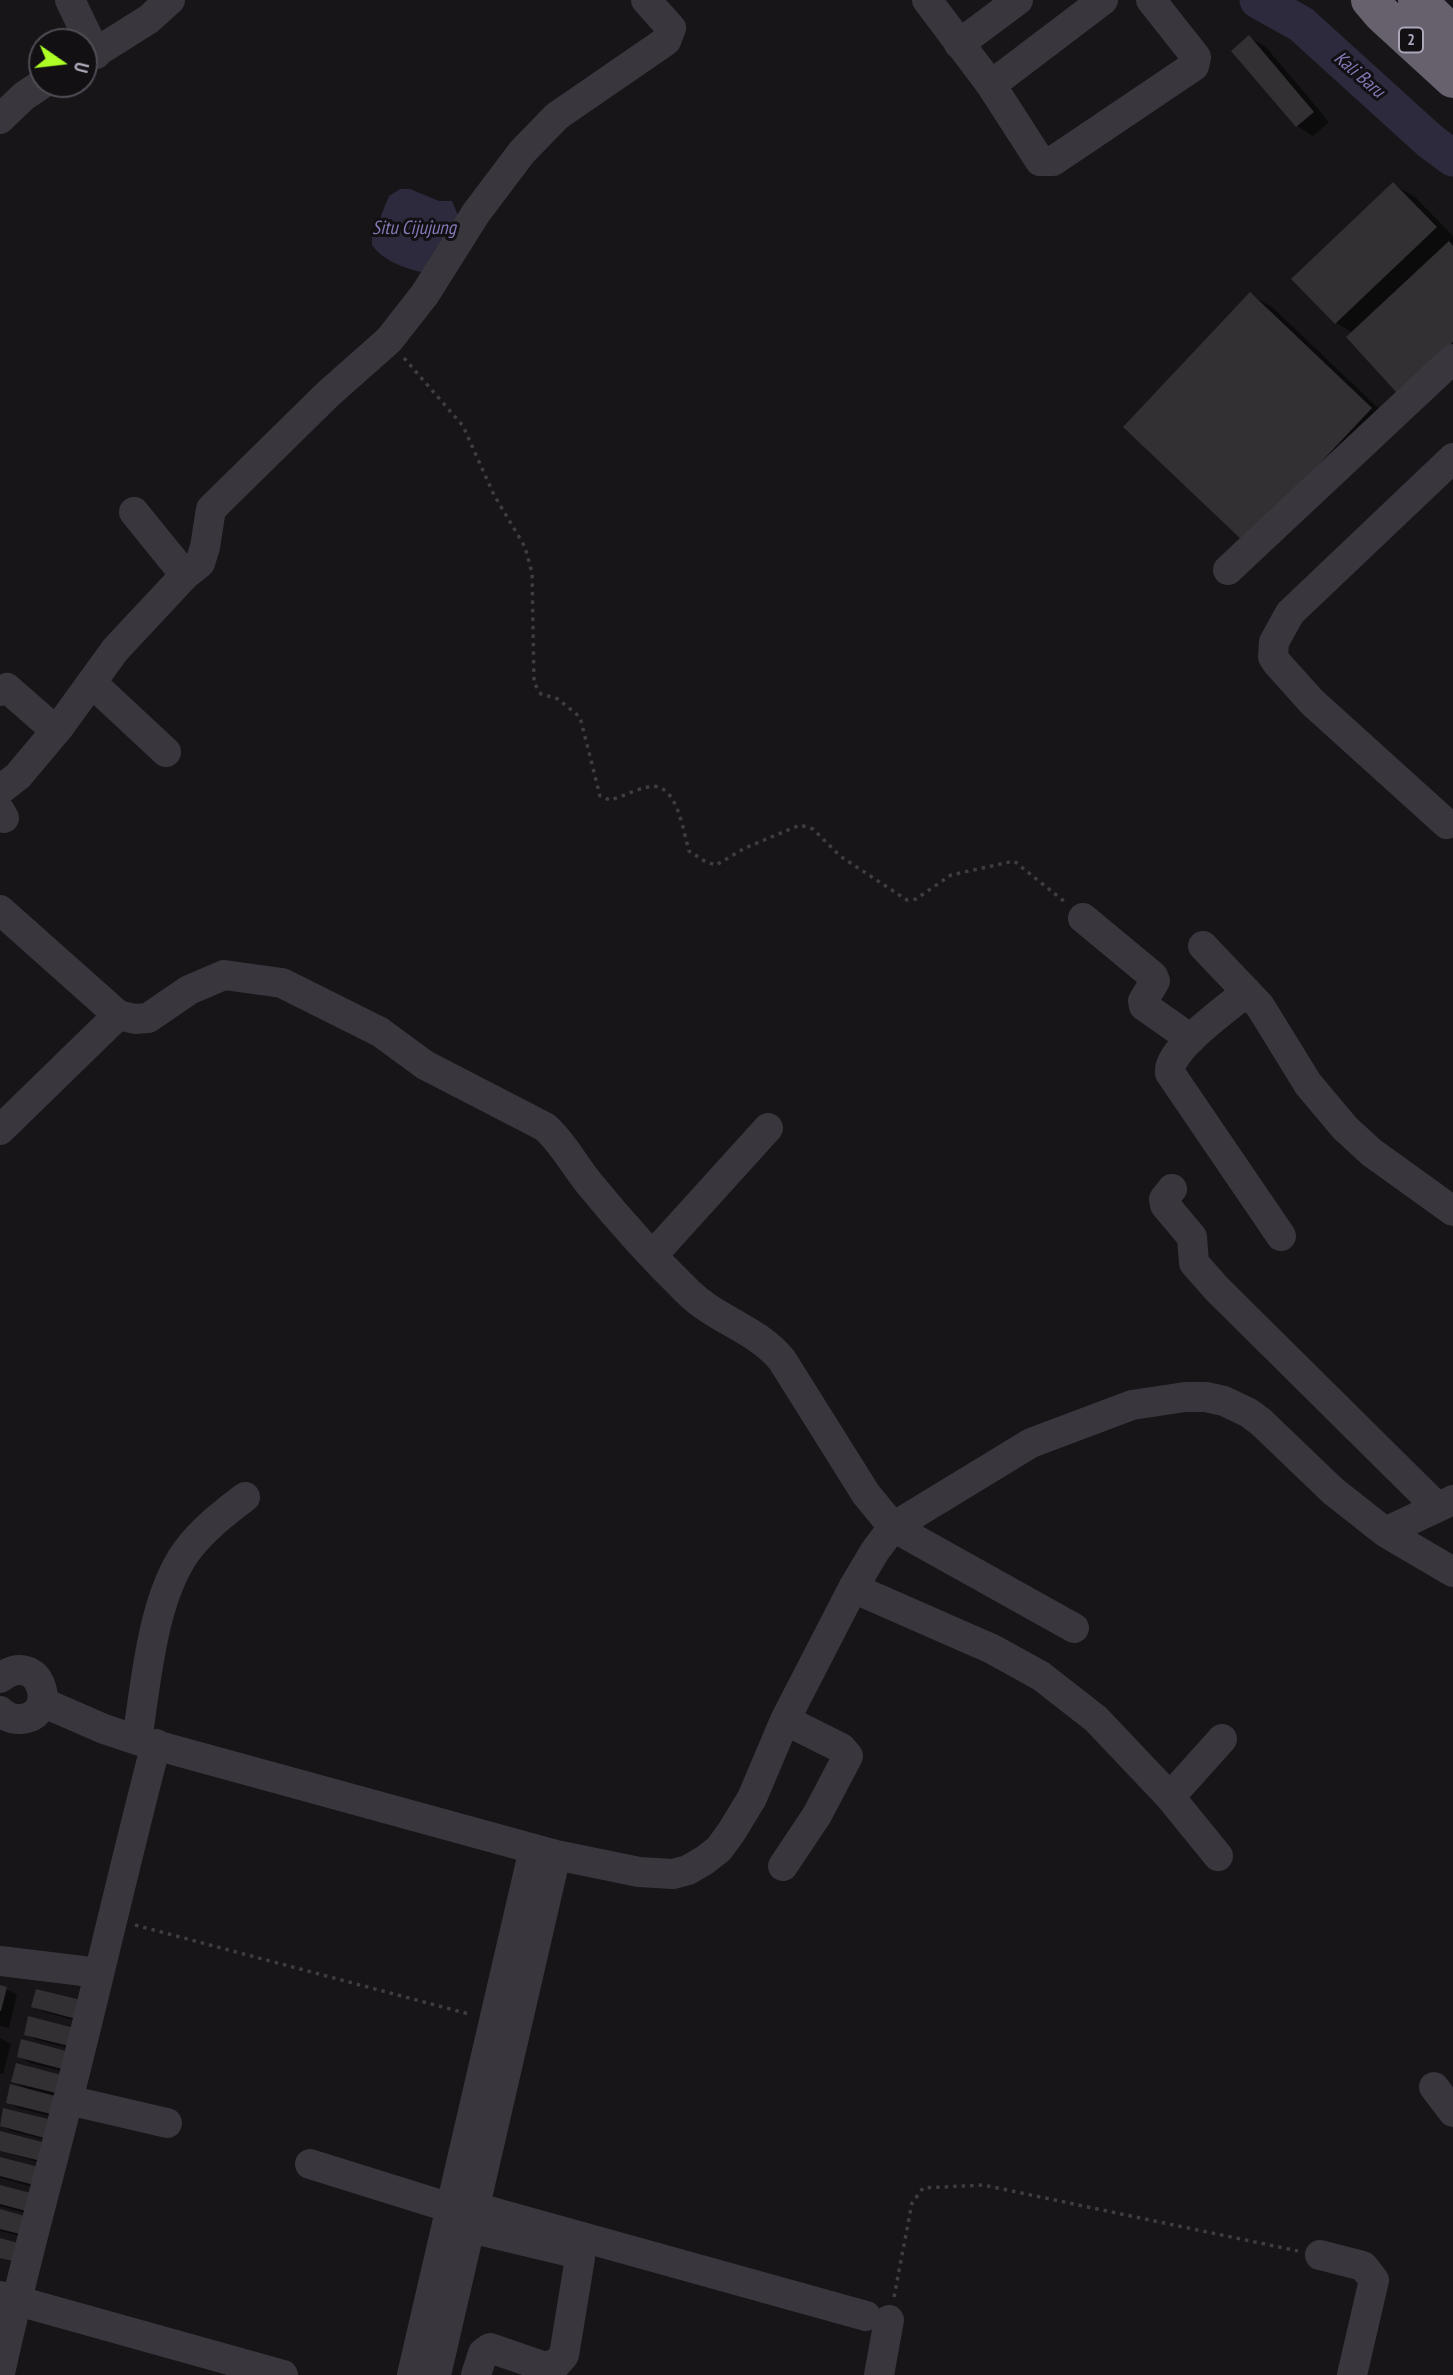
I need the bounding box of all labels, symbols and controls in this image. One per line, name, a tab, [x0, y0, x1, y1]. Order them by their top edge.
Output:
north arrow	[28, 28, 98, 98]
road number: 2	[1399, 28, 1423, 52]
water label: Kali Baru	[1329, 47, 1389, 103]
text: U	[69, 60, 94, 75]
water label: Situ Cijujung	[372, 218, 456, 240]

